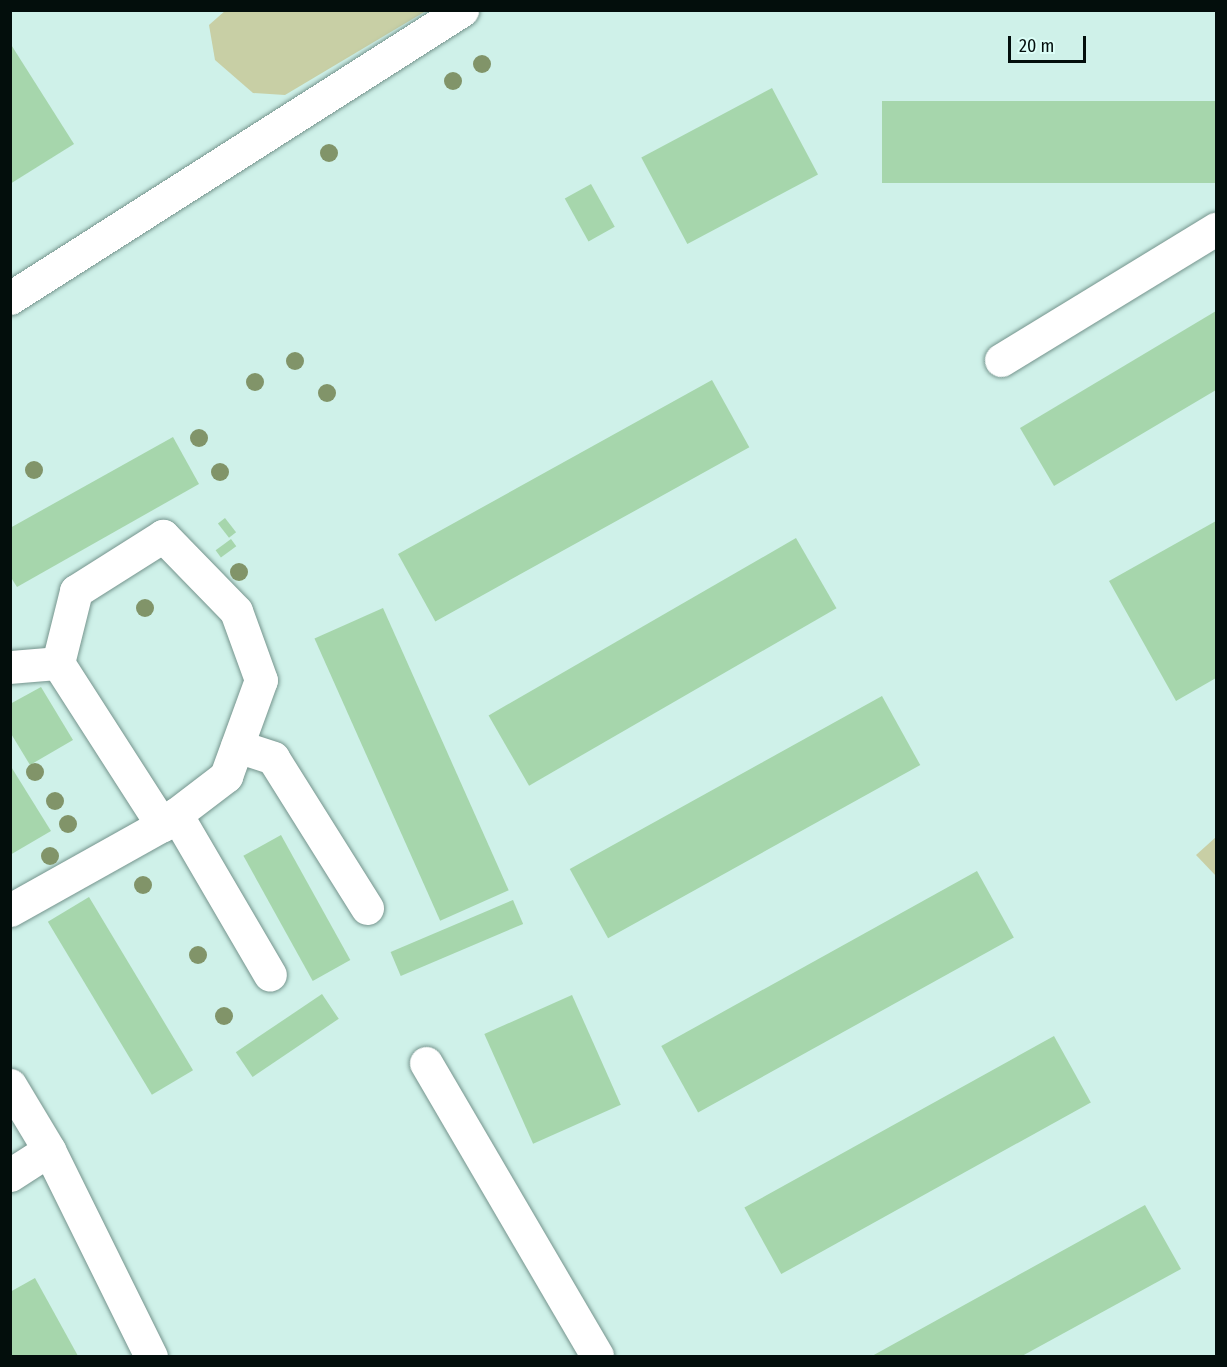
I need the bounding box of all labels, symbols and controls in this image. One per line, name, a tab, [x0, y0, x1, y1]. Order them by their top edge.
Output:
scale bar	[1011, 24, 1089, 62]
text: 20 m	[1019, 35, 1054, 57]

